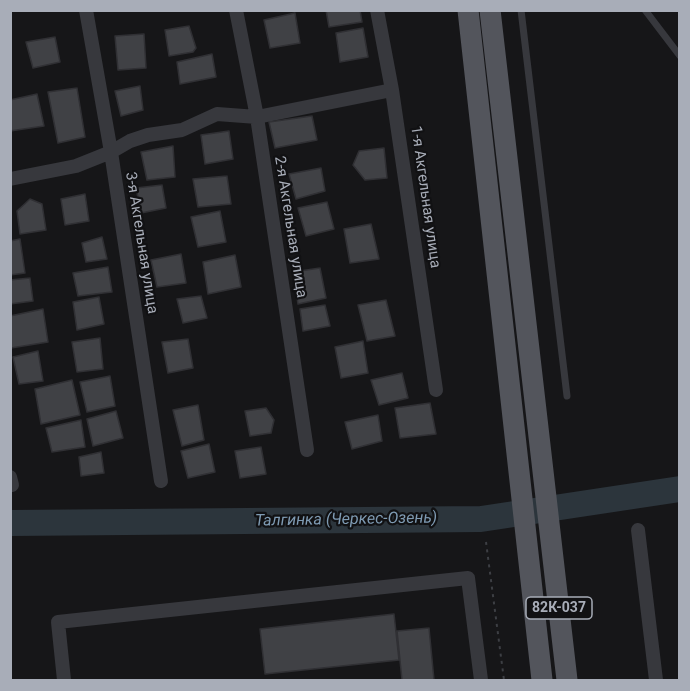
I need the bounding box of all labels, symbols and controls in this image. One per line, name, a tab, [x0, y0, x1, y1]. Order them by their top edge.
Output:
street label: 1-я Акгельная улица	[406, 125, 444, 269]
street label: 2-я Акгельная улица	[270, 155, 310, 299]
street label: 3-я Акгельная улица	[121, 171, 161, 315]
water label: Талгинка (Черкес-Озень)	[255, 509, 437, 531]
road number: 82К-037	[526, 597, 592, 619]

